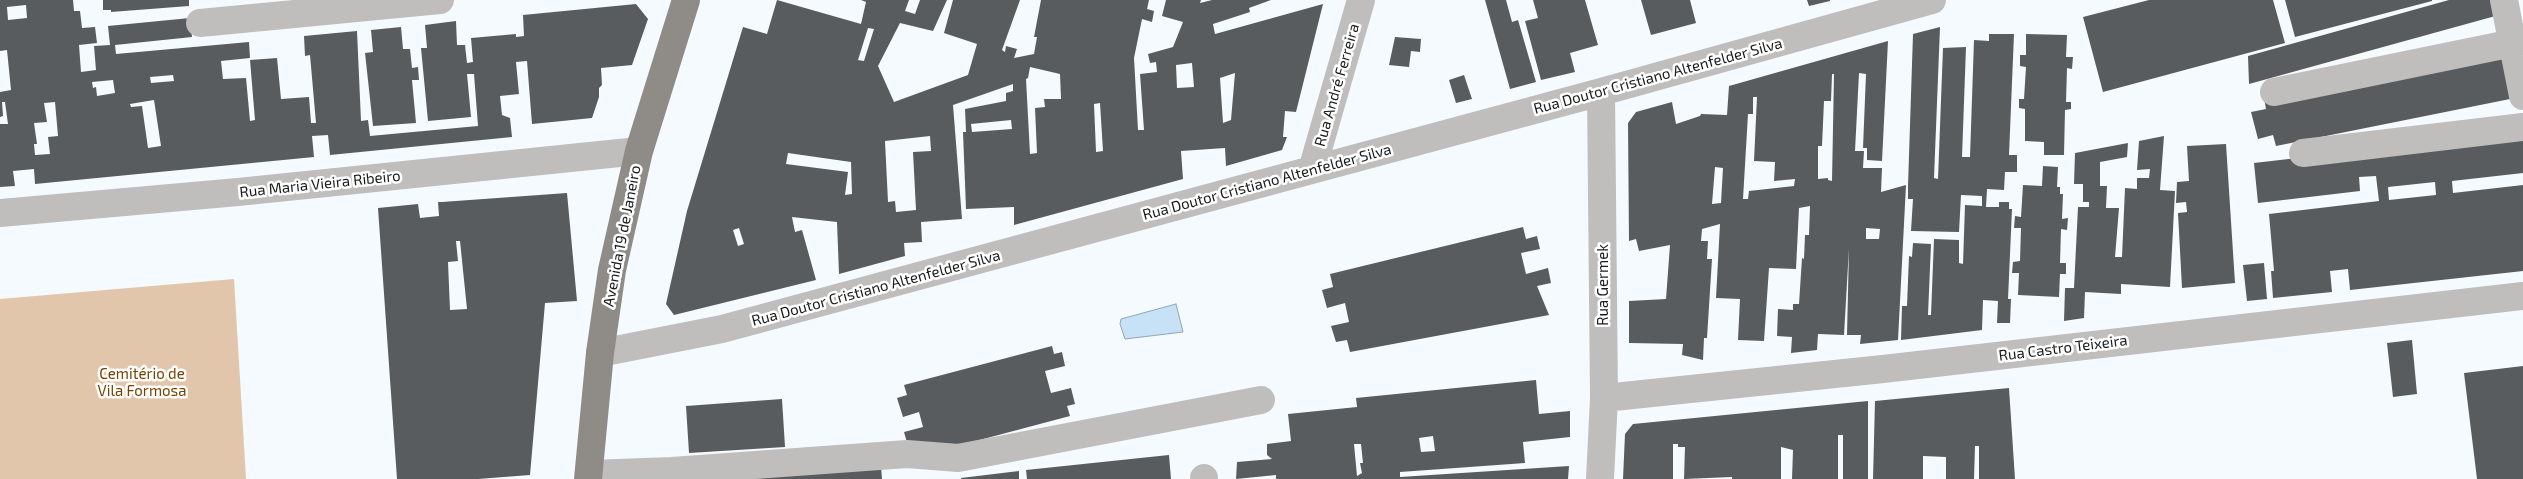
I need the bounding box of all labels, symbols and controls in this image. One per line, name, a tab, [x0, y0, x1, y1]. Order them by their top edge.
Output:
street label: Rua André Ferreira	[1311, 21, 1363, 149]
street label: Rua Doutor Cristiano Altenfelder Silva	[1532, 34, 1784, 118]
street label: Rua Doutor Cristiano Altenfelder Silva	[1141, 140, 1393, 224]
street label: Avenida 19 de Janeiro	[599, 164, 645, 308]
street label: Rua Maria Vieira Ribeiro	[239, 167, 401, 201]
street label: Rua Germek	[1594, 244, 1612, 326]
street label: Rua Doutor Cristiano Altenfelder Silva	[750, 246, 1002, 330]
street label: Rua Castro Teixeira	[1997, 331, 2129, 365]
park label: Cemitério de Vila Formosa	[98, 365, 186, 400]

